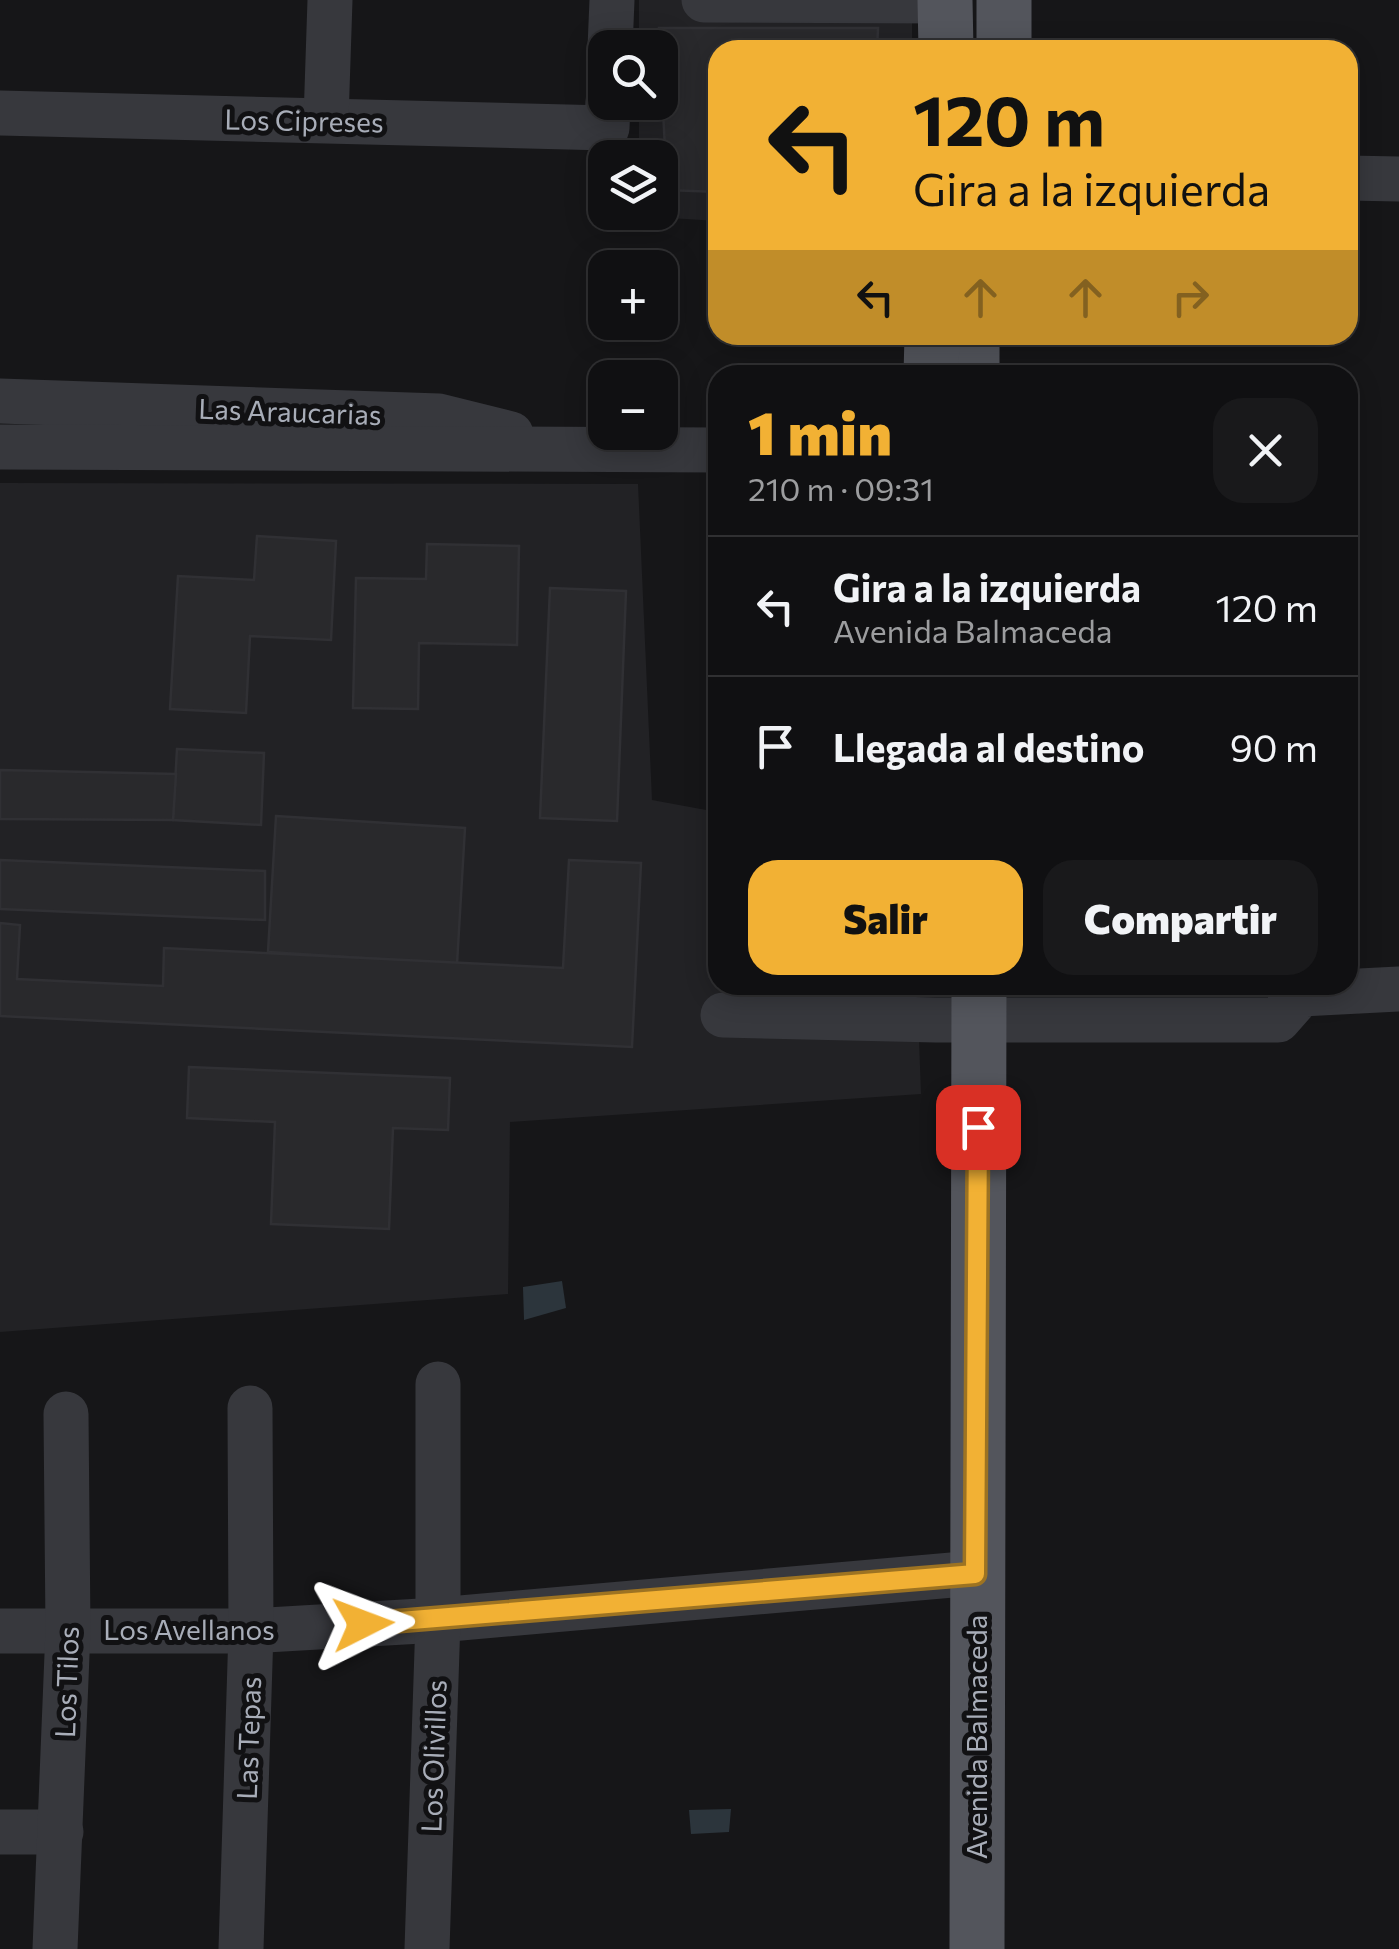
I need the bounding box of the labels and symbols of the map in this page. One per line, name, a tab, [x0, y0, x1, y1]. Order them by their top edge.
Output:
street label: Los Cipreses	[224, 102, 384, 138]
street label: Las Araucarias	[198, 391, 382, 431]
pin	[936, 1085, 1021, 1170]
position arrow	[311, 1572, 415, 1676]
street label: Los Avellanos	[103, 1612, 275, 1646]
street label: Avenida Balmaceda	[959, 1615, 993, 1859]
street label: Los Tilos	[47, 1625, 85, 1739]
street label: Las Tepas	[229, 1676, 267, 1800]
street label: Los Olivillos	[413, 1679, 453, 1833]

